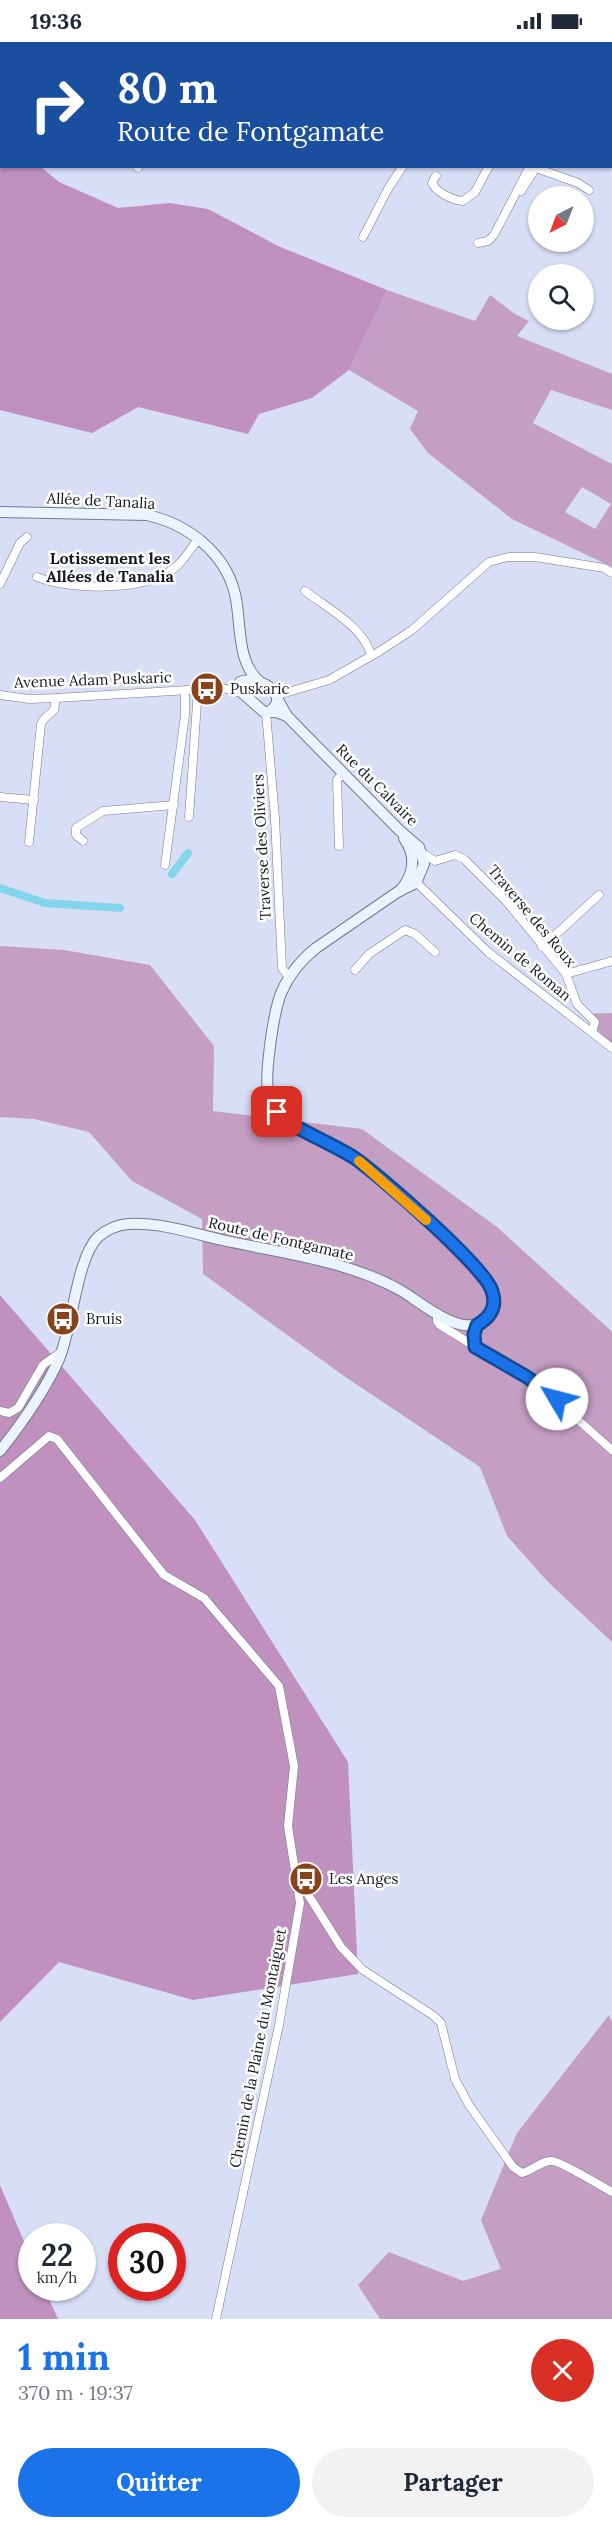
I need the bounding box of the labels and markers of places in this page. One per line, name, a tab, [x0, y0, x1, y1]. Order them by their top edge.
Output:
bus stop icon: Puskaric	[189, 671, 225, 707]
place label: Puskaric	[230, 679, 289, 698]
pin	[251, 1086, 302, 1137]
bus stop icon: Bruis	[45, 1301, 81, 1337]
place label: Bruis	[86, 1309, 122, 1328]
bus stop icon: Les Anges	[288, 1861, 324, 1897]
place label: Les Anges	[329, 1869, 399, 1888]

